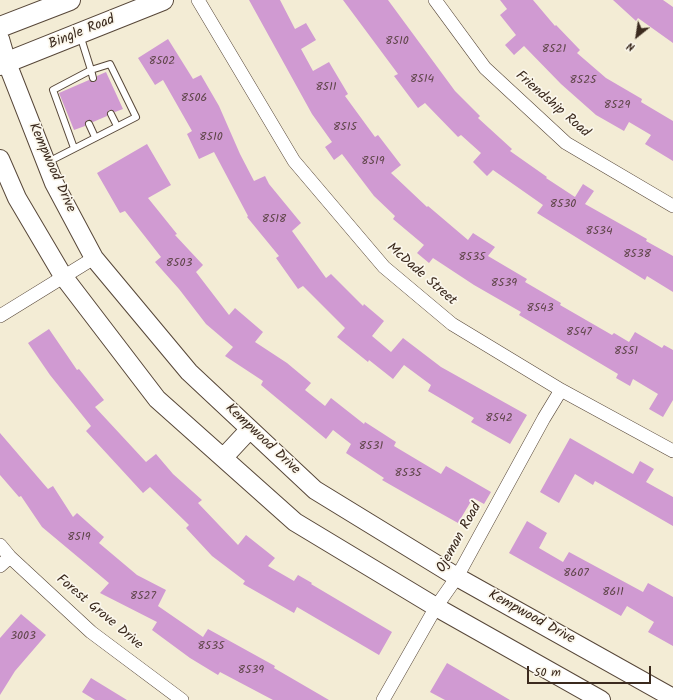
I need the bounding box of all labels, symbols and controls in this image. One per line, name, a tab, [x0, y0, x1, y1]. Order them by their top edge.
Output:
street label: Bingle Road	[47, 12, 117, 54]
north arrow	[617, 16, 657, 56]
house number: 8510	[385, 35, 409, 49]
text: N	[623, 37, 639, 56]
house number: 8521	[542, 43, 566, 57]
house number: 8502	[149, 55, 175, 69]
street label: Friendship Road	[511, 68, 593, 142]
house number: 8514	[410, 73, 434, 87]
house number: 8525	[569, 74, 597, 88]
house number: 8511	[315, 81, 337, 95]
house number: 8506	[181, 92, 207, 106]
house number: 8529	[604, 99, 630, 113]
street label: Kempwood Drive	[24, 121, 78, 215]
house number: 8515	[333, 121, 357, 135]
house number: 8510	[199, 131, 223, 145]
house number: 8519	[361, 155, 385, 169]
house number: 8530	[550, 198, 576, 212]
house number: 8518	[262, 213, 286, 227]
house number: 8534	[585, 225, 613, 239]
street label: McDade Street	[383, 240, 459, 310]
house number: 8538	[623, 248, 651, 262]
house number: 8535	[459, 251, 485, 265]
house number: 8503	[166, 257, 192, 271]
house number: 8539	[491, 277, 517, 291]
house number: 8543	[526, 302, 554, 316]
house number: 8547	[566, 326, 592, 340]
house number: 8551	[614, 345, 638, 359]
street label: Kempwood Drive	[221, 401, 303, 479]
house number: 8542	[485, 412, 513, 426]
house number: 8531	[359, 440, 383, 454]
house number: 8535	[395, 467, 421, 481]
street label: Ojeman Road	[434, 500, 486, 576]
house number: 8519	[67, 531, 91, 545]
house number: 8607	[563, 567, 589, 581]
street label: Forest Grove Drive	[52, 572, 146, 654]
house number: 8611	[602, 586, 624, 600]
street label: Kempwood Drive	[485, 587, 577, 649]
house number: 8527	[130, 590, 156, 604]
house number: 3003	[10, 630, 36, 644]
house number: 8535	[198, 640, 224, 654]
scale bar	[529, 658, 653, 684]
text: 50 m	[534, 663, 561, 682]
house number: 8539	[238, 664, 264, 678]

